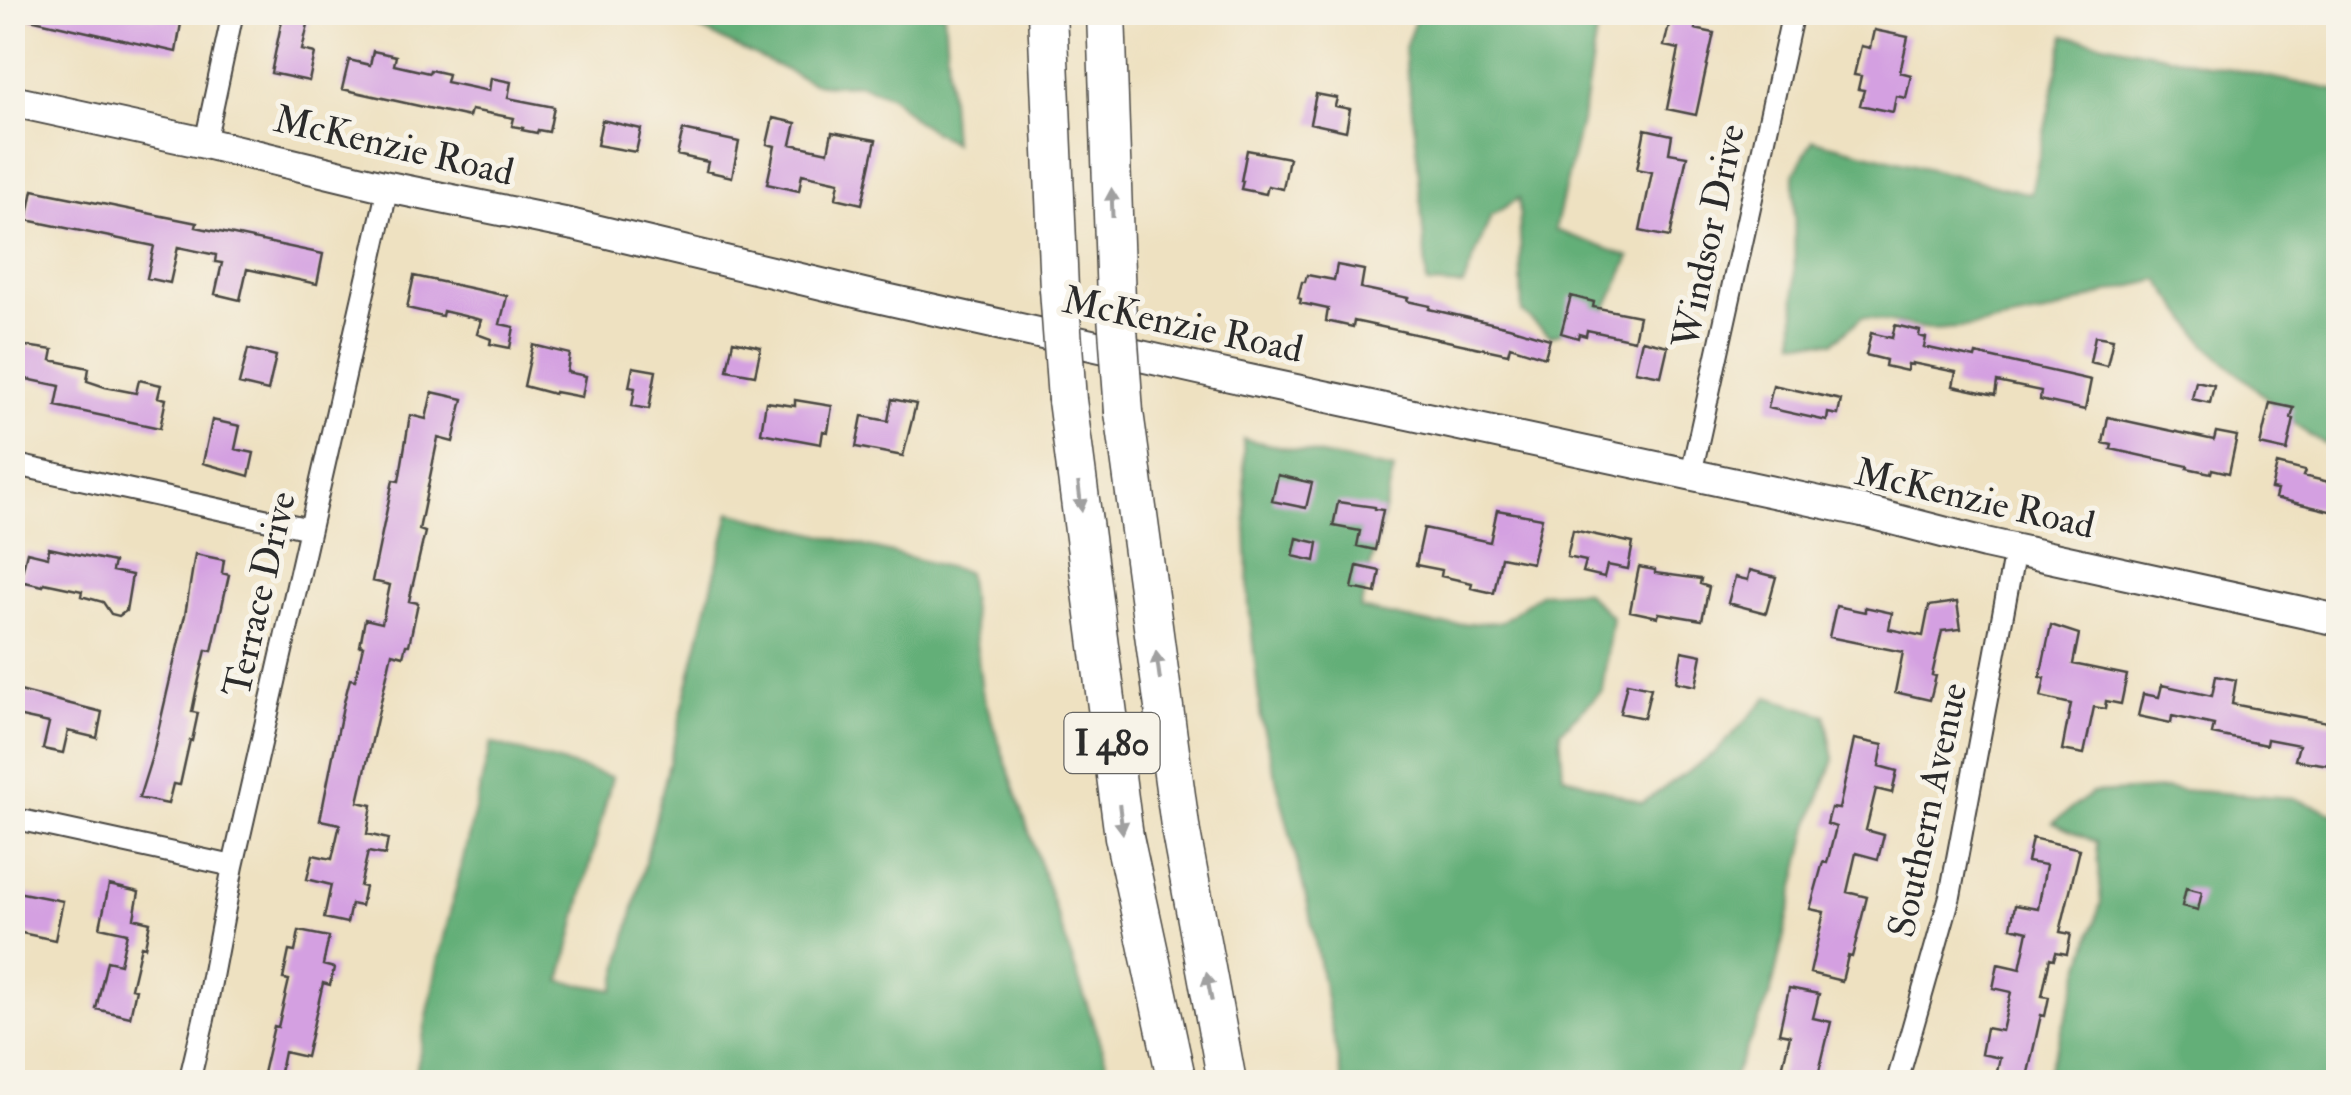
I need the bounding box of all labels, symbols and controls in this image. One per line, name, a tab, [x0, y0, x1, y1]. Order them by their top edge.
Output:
street label: McKenzie Road	[269, 95, 519, 197]
street label: Windsor Drive	[1662, 120, 1756, 353]
one-way arrow	[1104, 187, 1120, 219]
street label: McKenzie Road	[1058, 276, 1308, 374]
street label: McKenzie Road	[1850, 448, 2100, 550]
one-way arrow	[1072, 482, 1088, 513]
street label: Terrace Drive	[213, 487, 307, 702]
one-way arrow	[1150, 649, 1166, 681]
street label: Southern Avenue	[1878, 679, 1978, 942]
road number: I 480	[1064, 713, 1160, 773]
one-way arrow	[1114, 804, 1130, 836]
one-way arrow	[1201, 971, 1217, 1002]

